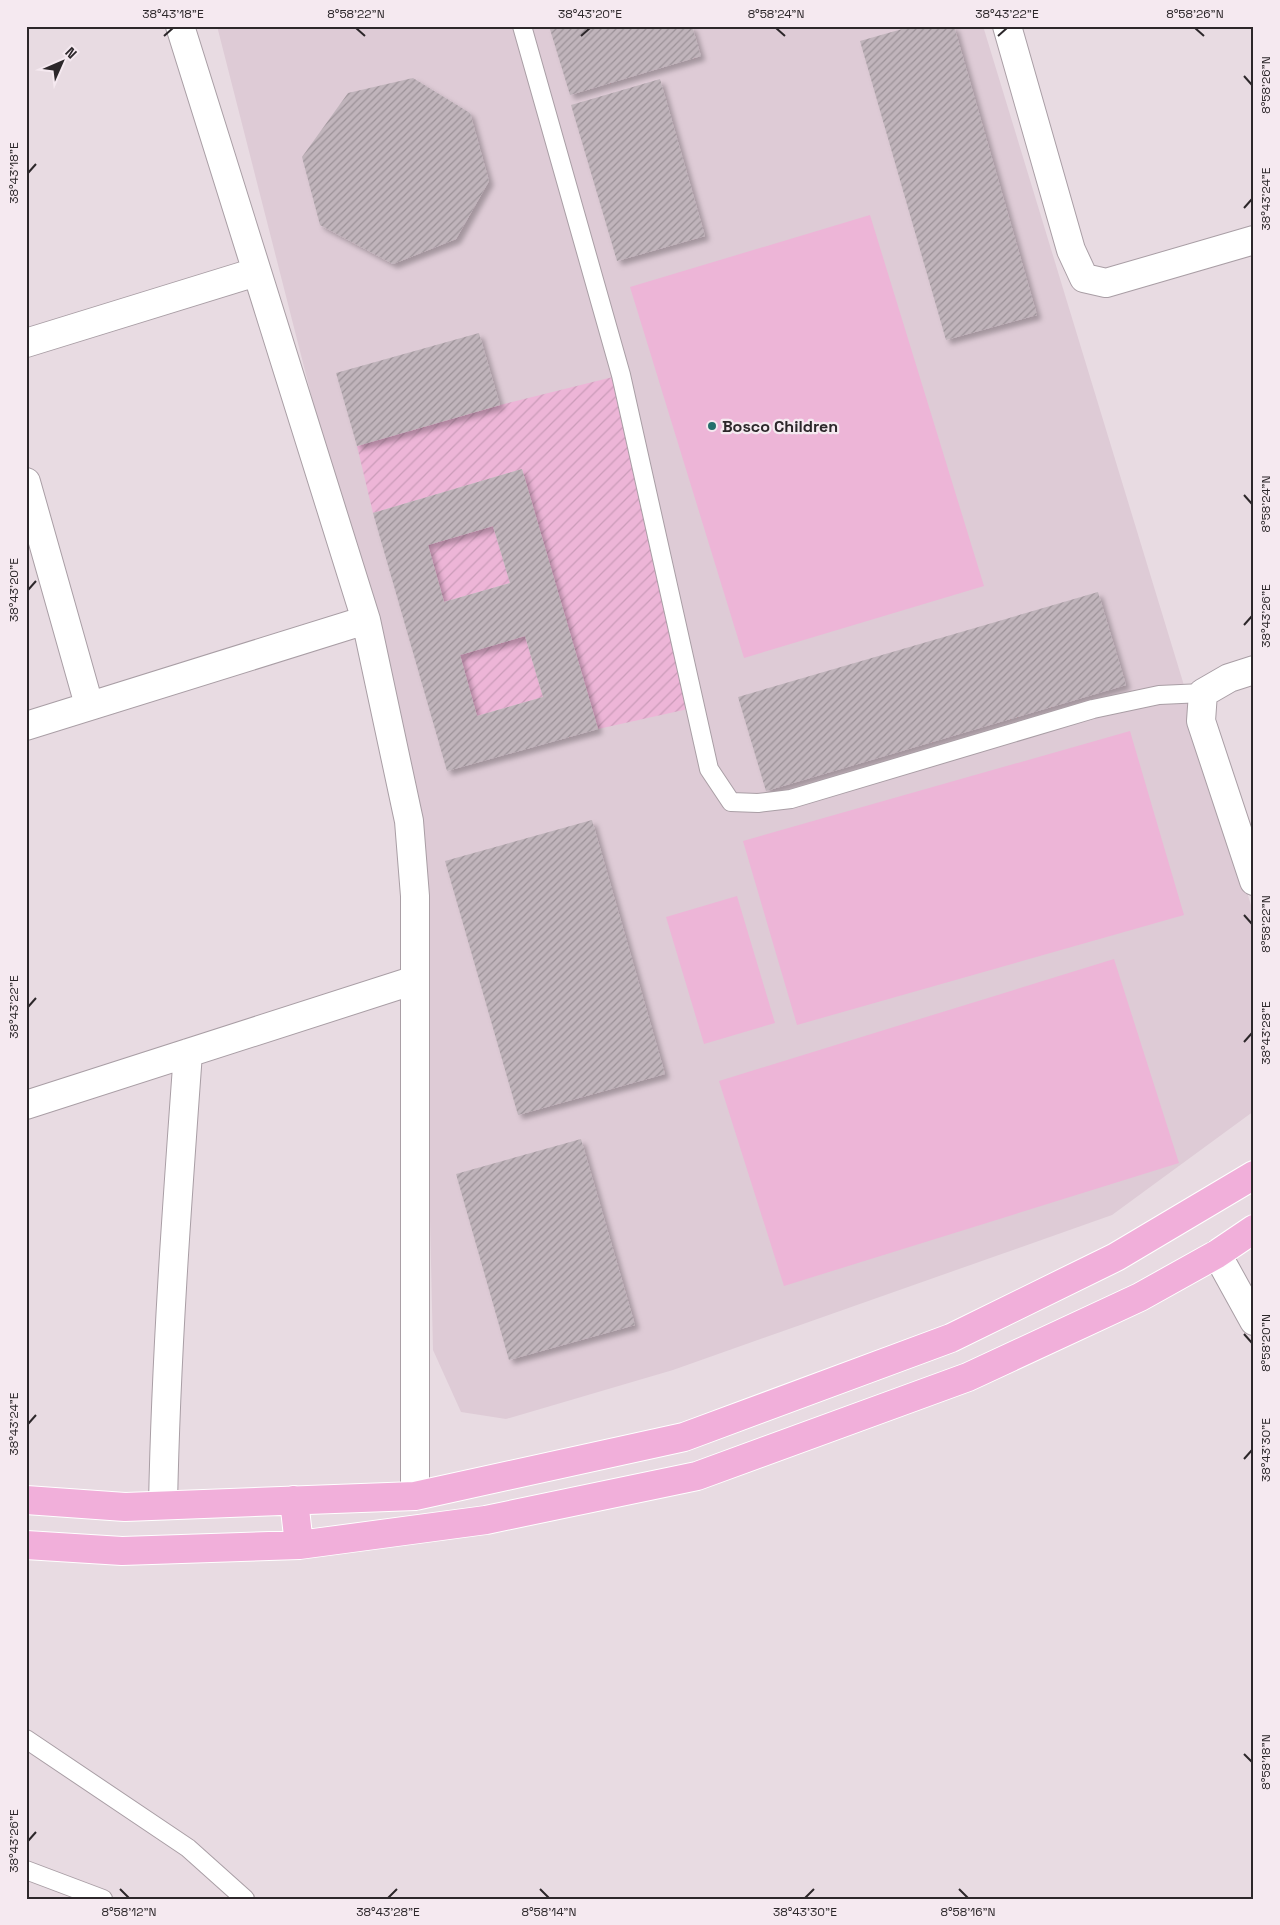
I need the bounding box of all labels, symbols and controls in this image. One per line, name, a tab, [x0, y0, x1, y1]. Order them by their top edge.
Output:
text: 38°43'18"E	[142, 6, 204, 22]
text: 8°58'22"N	[327, 6, 385, 22]
text: 38°43'20"E	[558, 6, 622, 22]
text: 8°58'24"N	[748, 6, 804, 22]
text: 38°43'22"E	[975, 6, 1039, 22]
text: 8°58'26"N	[1166, 6, 1224, 22]
north arrow	[38, 38, 88, 88]
text: N	[62, 43, 81, 62]
text: 8°58'26"N	[1258, 56, 1274, 114]
text: 38°43'18"E	[6, 142, 22, 204]
text: 38°43'24"E	[1258, 167, 1274, 230]
place label: Bosco Children	[722, 416, 838, 437]
marker: Bosco Children	[706, 420, 718, 432]
text: 8°58'24"N	[1258, 476, 1274, 532]
text: 38°43'20"E	[6, 558, 22, 622]
text: 38°43'26"E	[1258, 584, 1274, 648]
text: 8°58'22"N	[1258, 895, 1274, 953]
text: 38°43'22"E	[6, 975, 22, 1039]
text: 38°43'28"E	[1258, 1001, 1274, 1065]
text: 8°58'20"N	[1258, 1314, 1274, 1372]
text: 38°43'24"E	[6, 1392, 22, 1455]
text: 38°43'30"E	[1258, 1418, 1274, 1482]
text: 8°58'18"N	[1258, 1734, 1274, 1790]
text: 38°43'26"E	[6, 1809, 22, 1873]
text: 8°58'12"N	[101, 1904, 157, 1920]
text: 38°43'28"E	[356, 1904, 420, 1920]
text: 8°58'14"N	[522, 1904, 576, 1920]
text: 38°43'30"E	[773, 1904, 837, 1920]
text: 8°58'16"N	[940, 1904, 996, 1920]

